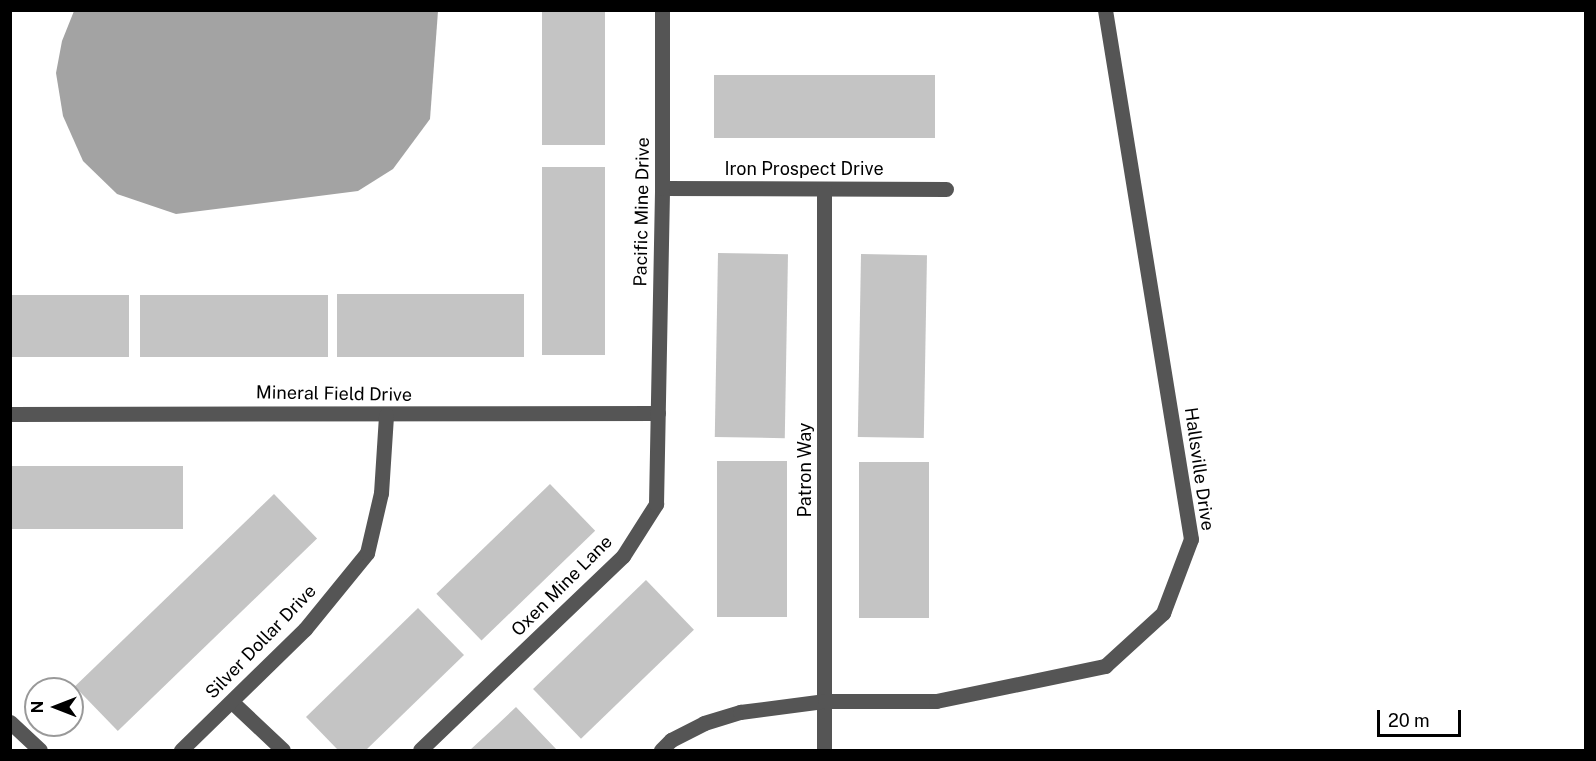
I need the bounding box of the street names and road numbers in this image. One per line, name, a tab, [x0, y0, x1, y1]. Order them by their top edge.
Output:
street label: Pacific Mine Drive	[630, 137, 654, 287]
street label: Iron Prospect Drive	[724, 158, 884, 180]
street label: Mineral Field Drive	[256, 382, 412, 406]
street label: Hallsville Drive	[1180, 406, 1218, 532]
street label: Patron Way	[794, 422, 816, 518]
street label: Oxen Mine Lane	[507, 531, 617, 641]
street label: Silver Dollar Drive	[201, 581, 321, 703]

